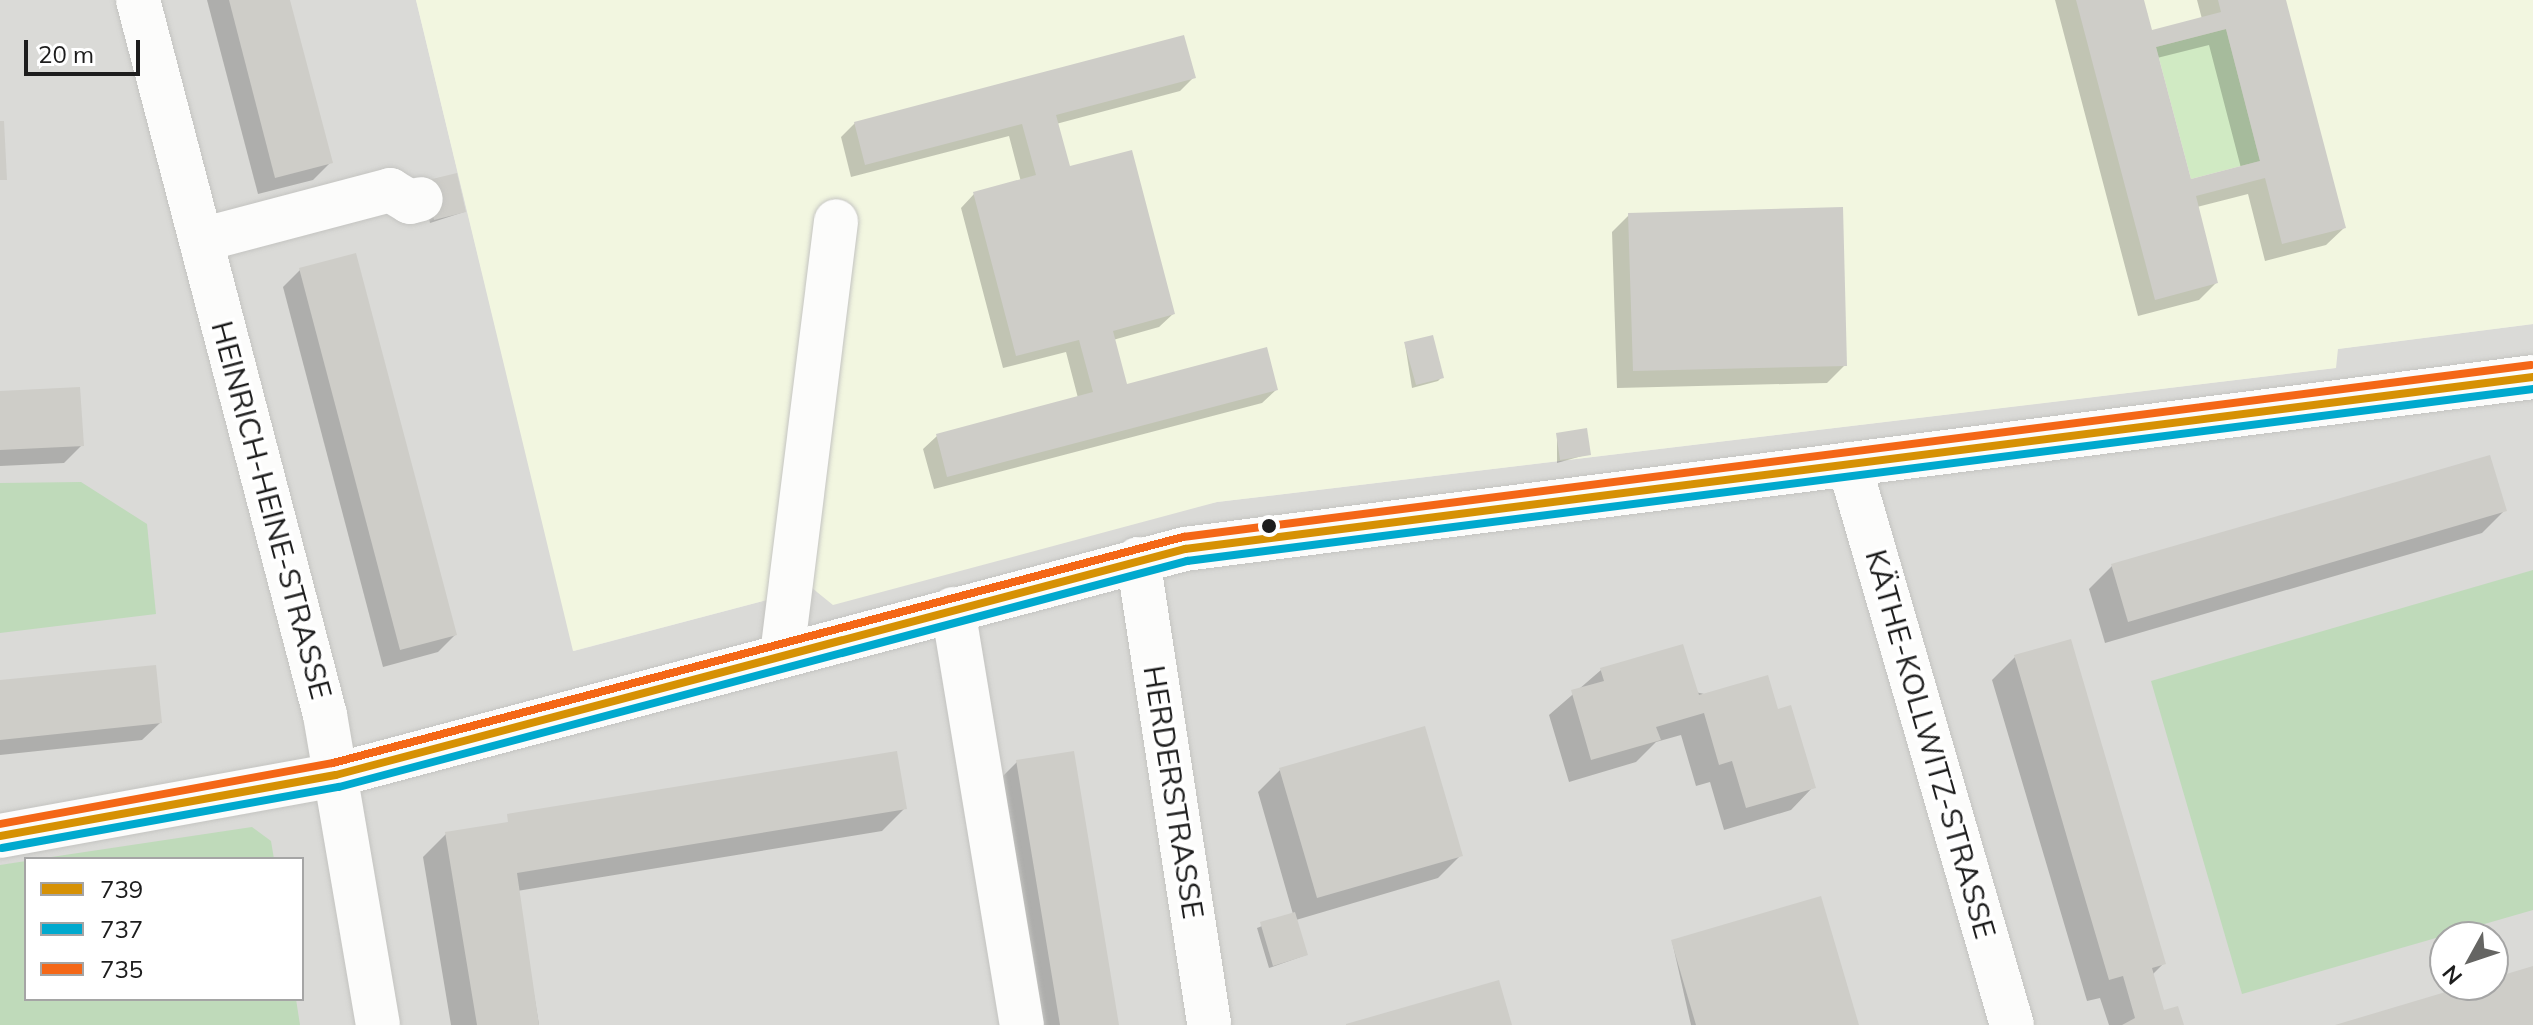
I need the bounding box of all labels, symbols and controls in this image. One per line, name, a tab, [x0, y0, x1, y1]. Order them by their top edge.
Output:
scale bar	[28, 24, 144, 74]
text: 20 m	[38, 39, 94, 69]
street label: HEINRICH-HEINE-STRASSE	[204, 317, 340, 703]
unlabelled marker	[1261, 518, 1277, 534]
street label: KÄTHE-KOLLWITZ-STRASSE	[1858, 545, 2004, 943]
street label: HERDERSTRASSE	[1136, 663, 1212, 921]
legend	[24, 857, 304, 1001]
text: 739	[100, 874, 143, 904]
text: 737	[100, 914, 143, 944]
north arrow	[2429, 921, 2509, 1001]
text: 735	[100, 954, 143, 984]
text: N	[2436, 960, 2468, 991]

